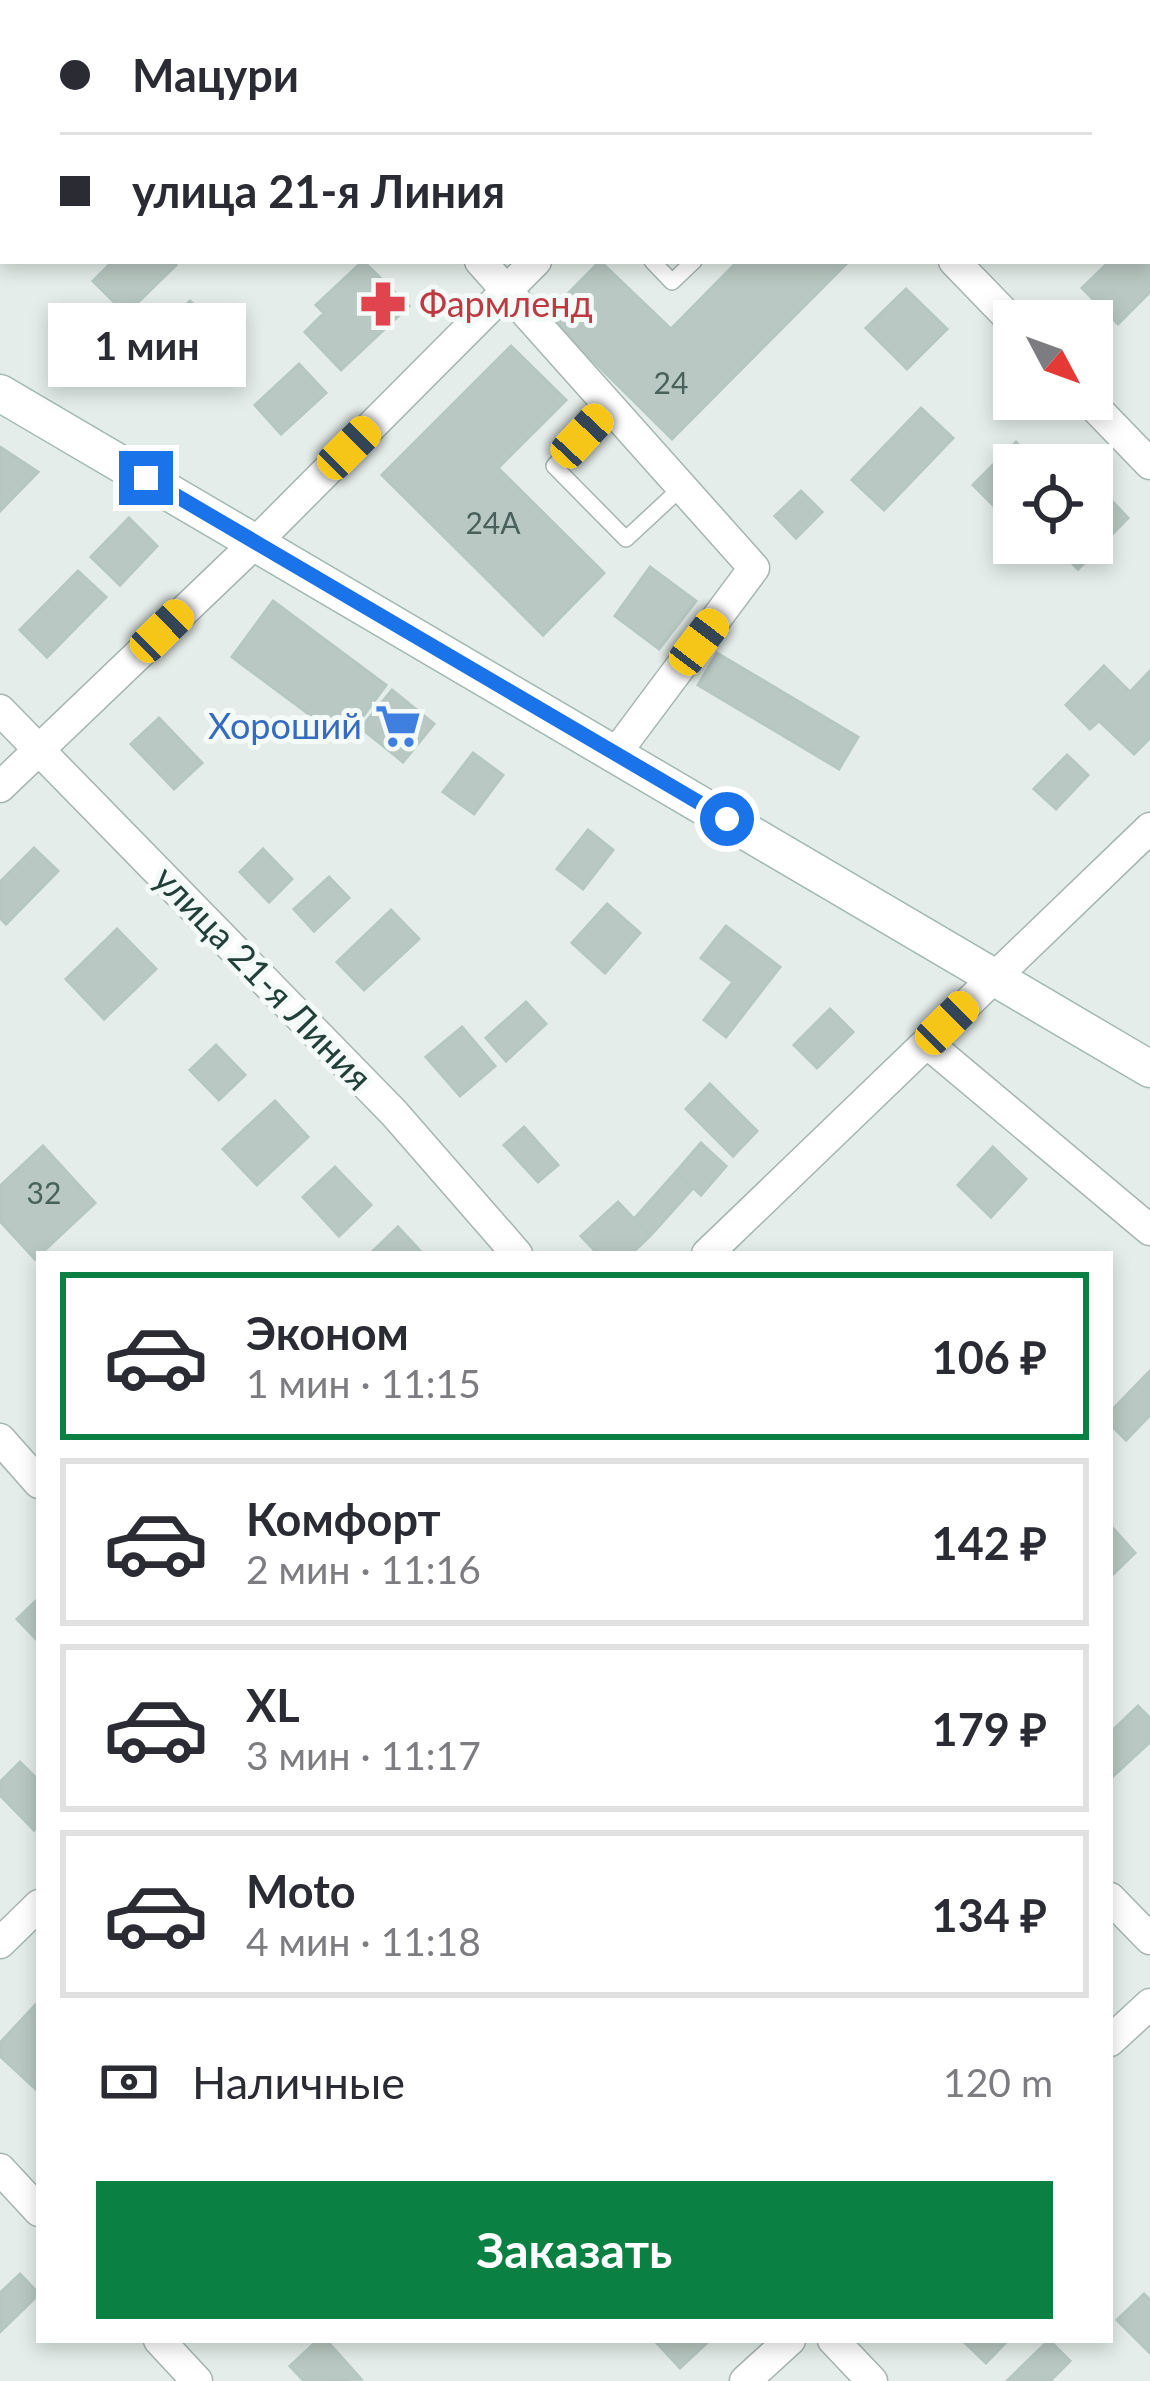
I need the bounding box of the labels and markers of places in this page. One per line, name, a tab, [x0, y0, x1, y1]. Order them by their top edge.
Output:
pharmacy icon: Фармленд	[358, 279, 408, 329]
place label: Фармленд	[419, 281, 593, 325]
supermarket icon: Хороший	[373, 701, 423, 751]
place label: Хороший	[208, 703, 362, 747]

